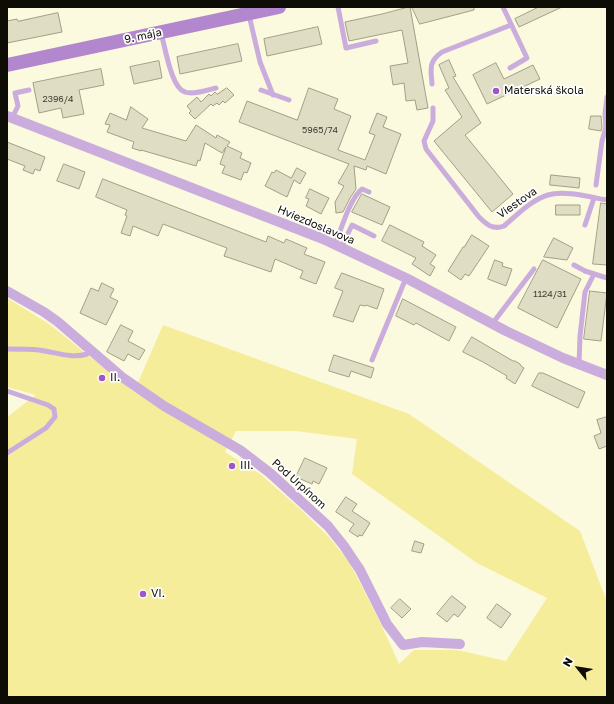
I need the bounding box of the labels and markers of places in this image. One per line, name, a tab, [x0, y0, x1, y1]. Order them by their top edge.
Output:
place label: Materská škola	[504, 84, 584, 98]
marker: Materská škola	[491, 86, 501, 96]
place label: II.	[110, 371, 120, 385]
marker: II.	[97, 373, 107, 383]
place label: III.	[240, 459, 254, 473]
marker: III.	[227, 461, 237, 471]
place label: VI.	[151, 587, 165, 601]
marker: VI.	[138, 589, 148, 599]

